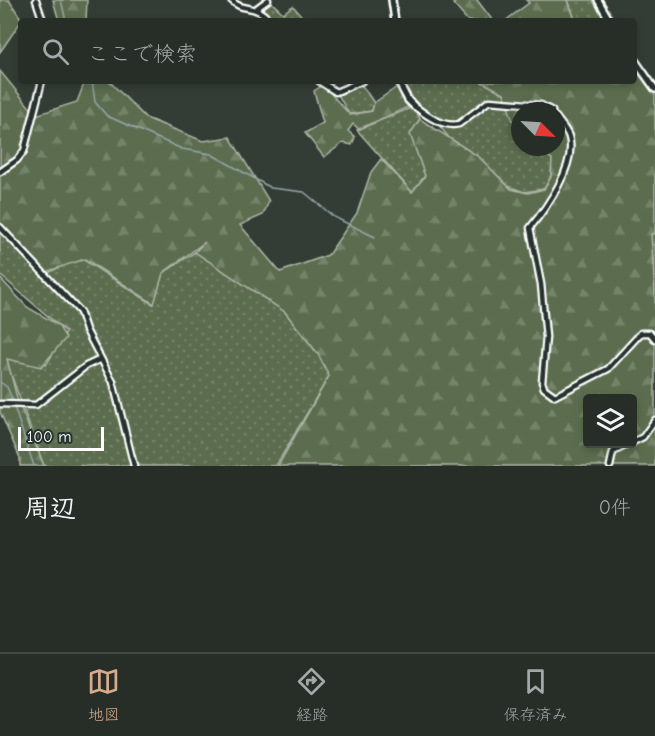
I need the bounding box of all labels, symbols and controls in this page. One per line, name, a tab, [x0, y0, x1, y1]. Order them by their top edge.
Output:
search box	[18, 18, 637, 84]
icon: search	[39, 35, 72, 68]
text: ここで検索	[87, 41, 197, 67]
north arrow	[511, 102, 565, 156]
map controls	[583, 394, 637, 448]
button: layers	[583, 394, 637, 448]
scale bar	[18, 424, 104, 452]
text: 100 m	[27, 428, 71, 446]
text: 周辺	[24, 494, 76, 524]
text: 0件	[599, 496, 631, 519]
tab: 地図	[87, 665, 120, 725]
tab: 経路	[295, 665, 328, 725]
tab: 保存済み	[503, 665, 567, 725]

